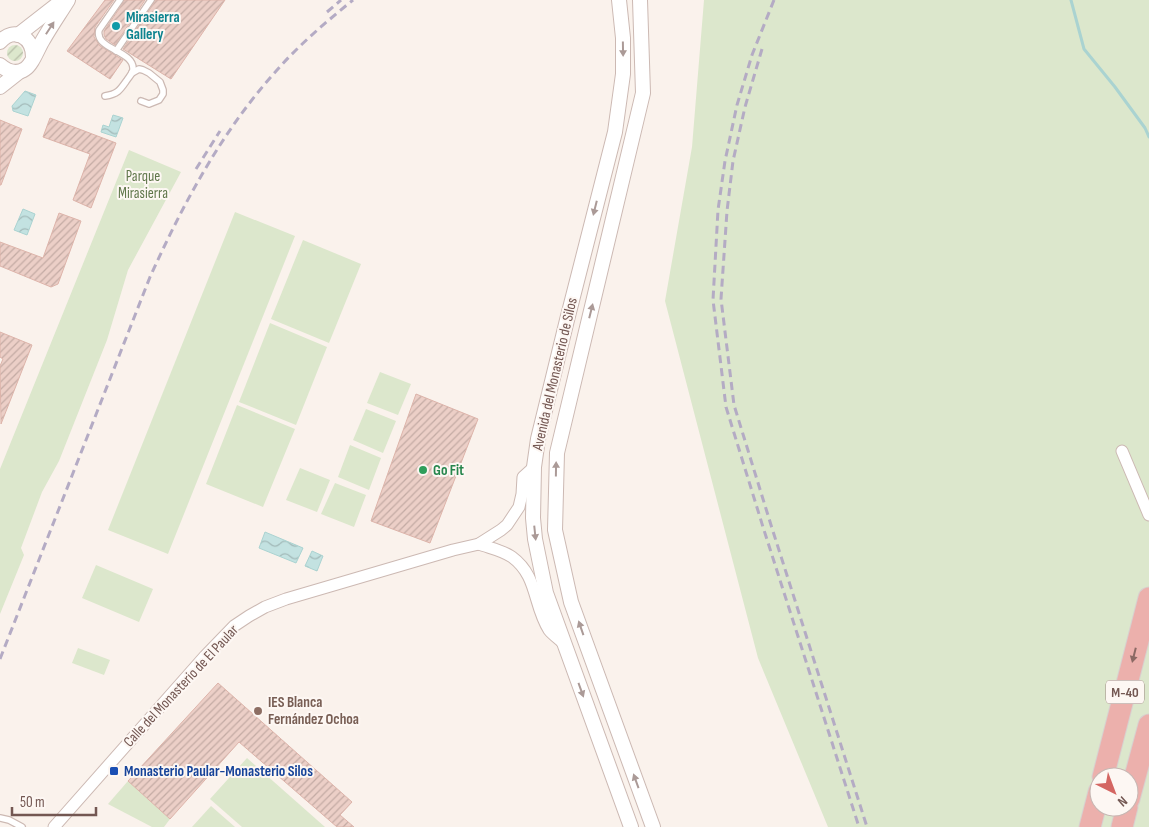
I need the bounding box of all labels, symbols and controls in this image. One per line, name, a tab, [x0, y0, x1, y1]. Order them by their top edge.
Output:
place label: Mirasierra Gallery	[126, 8, 180, 44]
marker: Mirasierra Gallery	[110, 20, 122, 32]
one-way arrow	[46, 22, 55, 35]
one-way arrow	[619, 41, 627, 57]
park label: Parque Mirasierra	[118, 167, 168, 203]
one-way arrow	[591, 200, 599, 215]
street label: Avenida del Monasterio de Silos	[528, 296, 582, 453]
one-way arrow	[587, 304, 595, 319]
place label: Go Fit	[433, 461, 464, 480]
one-way arrow	[552, 461, 560, 477]
marker: Go Fit	[417, 464, 429, 476]
one-way arrow	[531, 525, 539, 541]
street label: Calle del Monasterio de El Paular	[119, 620, 243, 751]
one-way arrow	[577, 621, 584, 636]
one-way arrow	[1130, 647, 1138, 662]
road number: M-40	[1106, 680, 1144, 704]
one-way arrow	[577, 683, 585, 698]
place label: IES Blanca Fernández Ochoa	[268, 693, 359, 729]
marker: IES Blanca Fernández Ochoa	[252, 705, 264, 717]
place label: Monasterio Paular-Monasterio Silos	[124, 762, 313, 781]
marker: Monasterio Paular-Monasterio Silos	[108, 765, 120, 777]
north arrow	[1089, 767, 1139, 817]
one-way arrow	[632, 773, 640, 788]
scale bar	[12, 784, 96, 816]
text: N	[1114, 792, 1131, 810]
text: 50 m	[20, 793, 45, 812]

